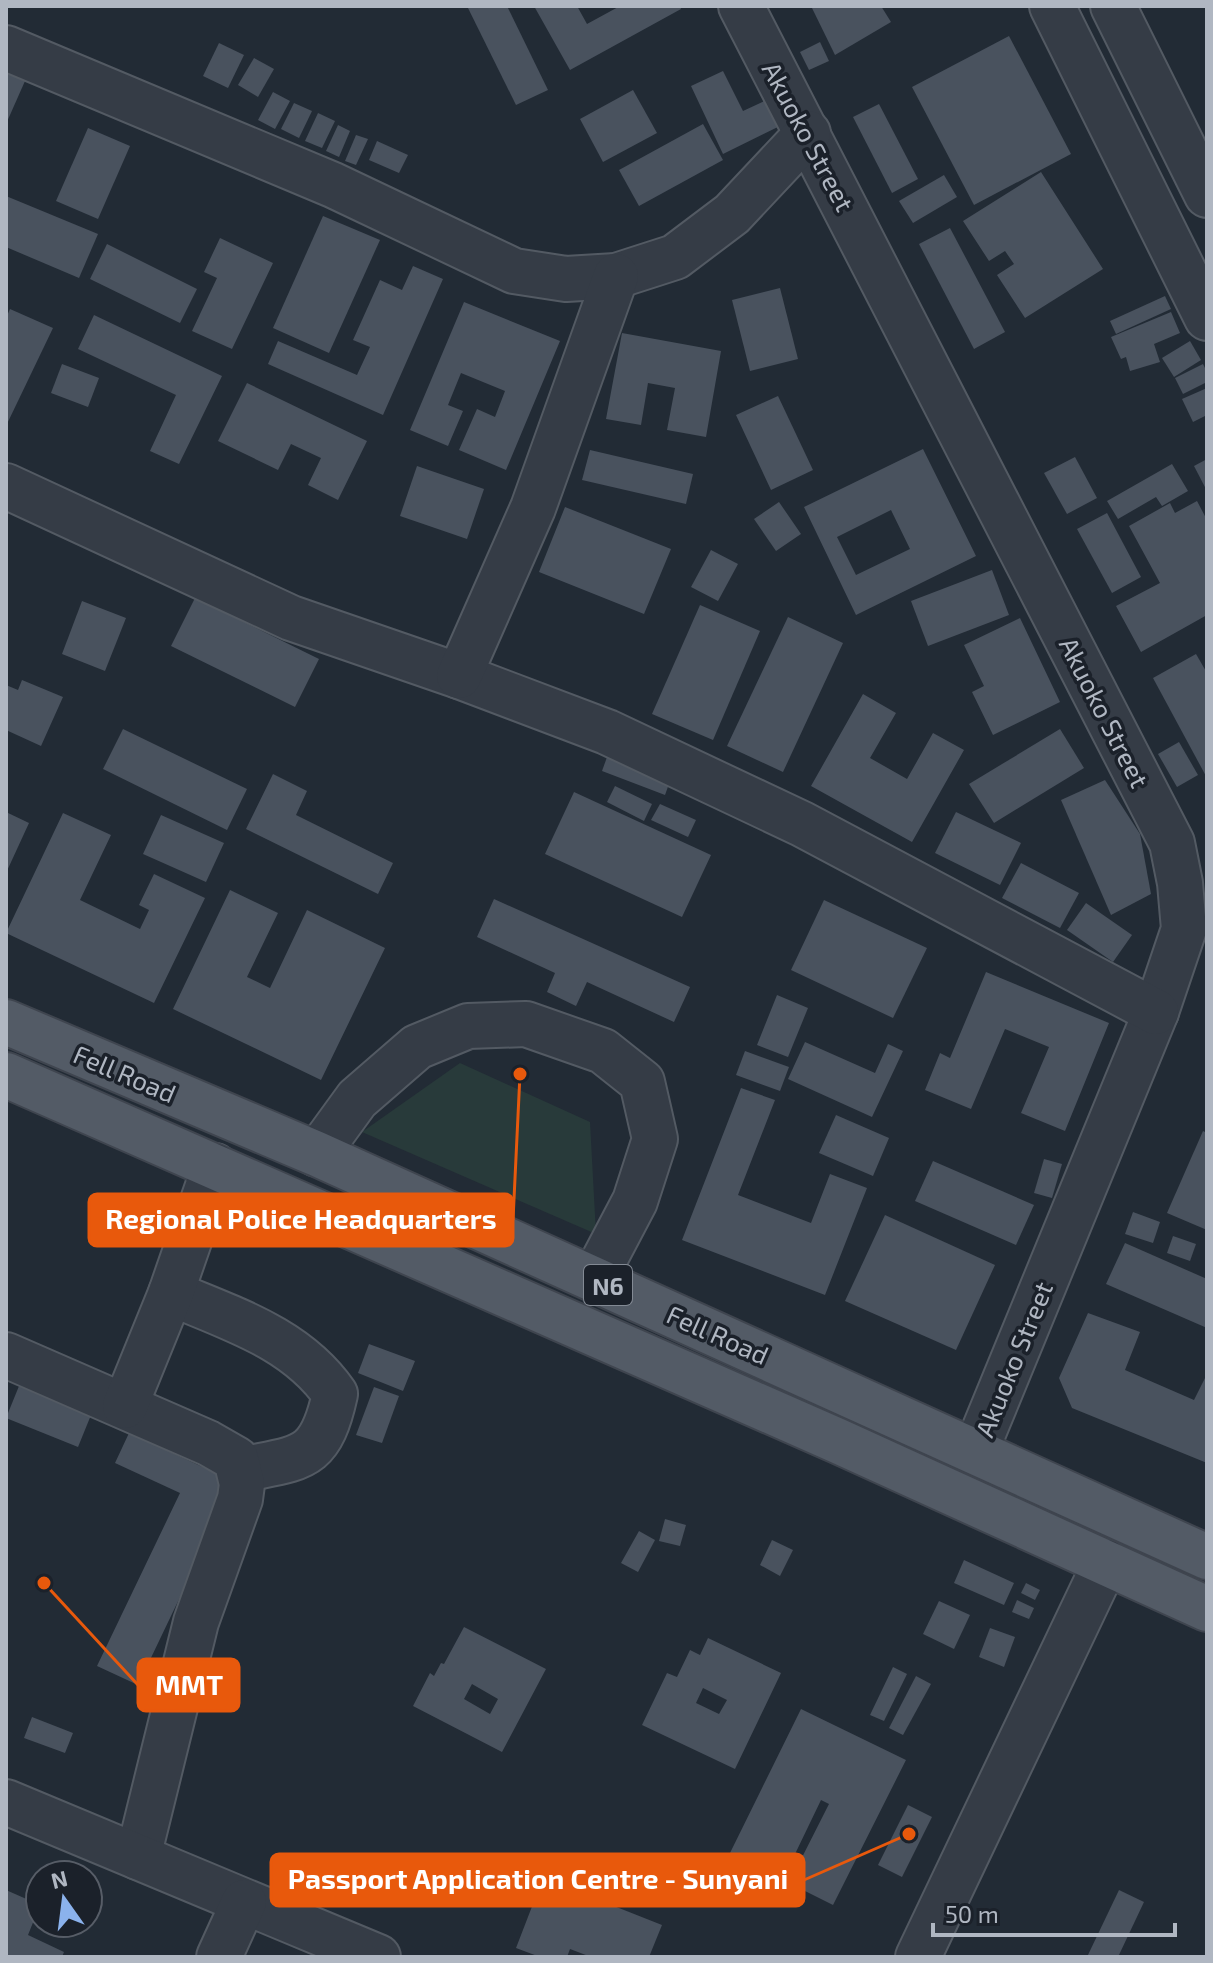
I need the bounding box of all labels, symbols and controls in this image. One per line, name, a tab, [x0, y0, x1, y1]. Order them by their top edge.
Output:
street label: Akuoko Street	[757, 56, 861, 216]
street label: Akuoko Street	[1054, 632, 1156, 792]
street label: Fell Road	[69, 1038, 181, 1108]
callout: Regional Police Headquarters	[89, 1194, 513, 1246]
text: Regional Police Headquarters	[105, 1201, 497, 1235]
road number: N6	[584, 1265, 632, 1305]
street label: Akuoko Street	[968, 1277, 1058, 1441]
street label: Fell Road	[662, 1298, 774, 1370]
callout: MMT	[138, 1659, 239, 1711]
text: MMT	[155, 1667, 223, 1701]
callout: Passport Application Centre - Sunyani	[271, 1854, 804, 1906]
north arrow	[24, 1859, 104, 1939]
text: Passport Application Centre - Sunyani	[288, 1861, 788, 1895]
text: N	[48, 1864, 70, 1893]
scale bar	[933, 1887, 1175, 1937]
text: 50 m	[945, 1899, 999, 1928]

